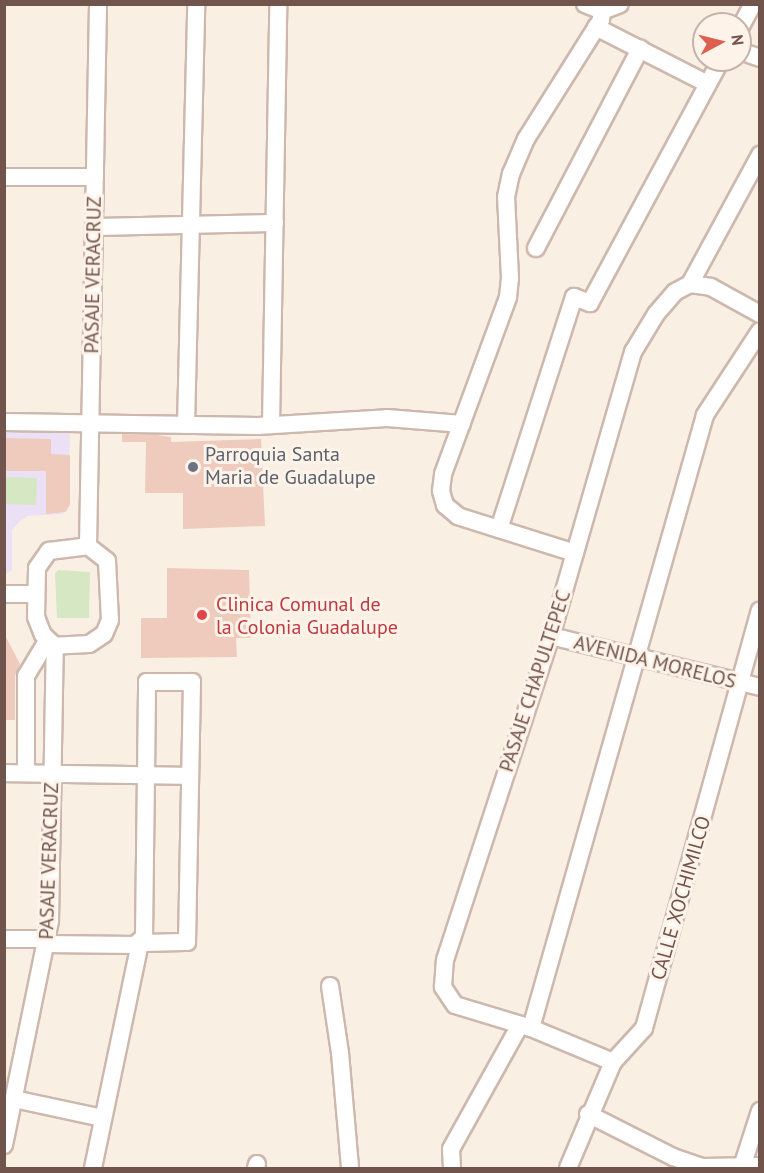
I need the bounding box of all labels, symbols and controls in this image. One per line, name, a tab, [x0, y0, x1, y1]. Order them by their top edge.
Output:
north arrow	[692, 12, 752, 72]
text: N	[727, 34, 748, 46]
street label: PASAJE VERACRUZ	[80, 196, 106, 354]
place label: Parroquia Santa Maria de Guadalupe	[205, 443, 376, 490]
marker: Parroquia Santa Maria de Guadalupe	[186, 460, 200, 474]
street label: PASAJE CHAPULTEPEC	[494, 587, 576, 775]
place label: Clinica Comunal de la Colonia Guadalupe	[216, 592, 398, 639]
marker: Clinica Comunal de la Colonia Guadalupe	[193, 606, 211, 624]
street label: AVENIDA MORELOS	[571, 630, 739, 694]
street label: PASAJE VERACRUZ	[34, 782, 64, 940]
street label: CALLE XOCHIMILCO	[646, 813, 716, 983]

